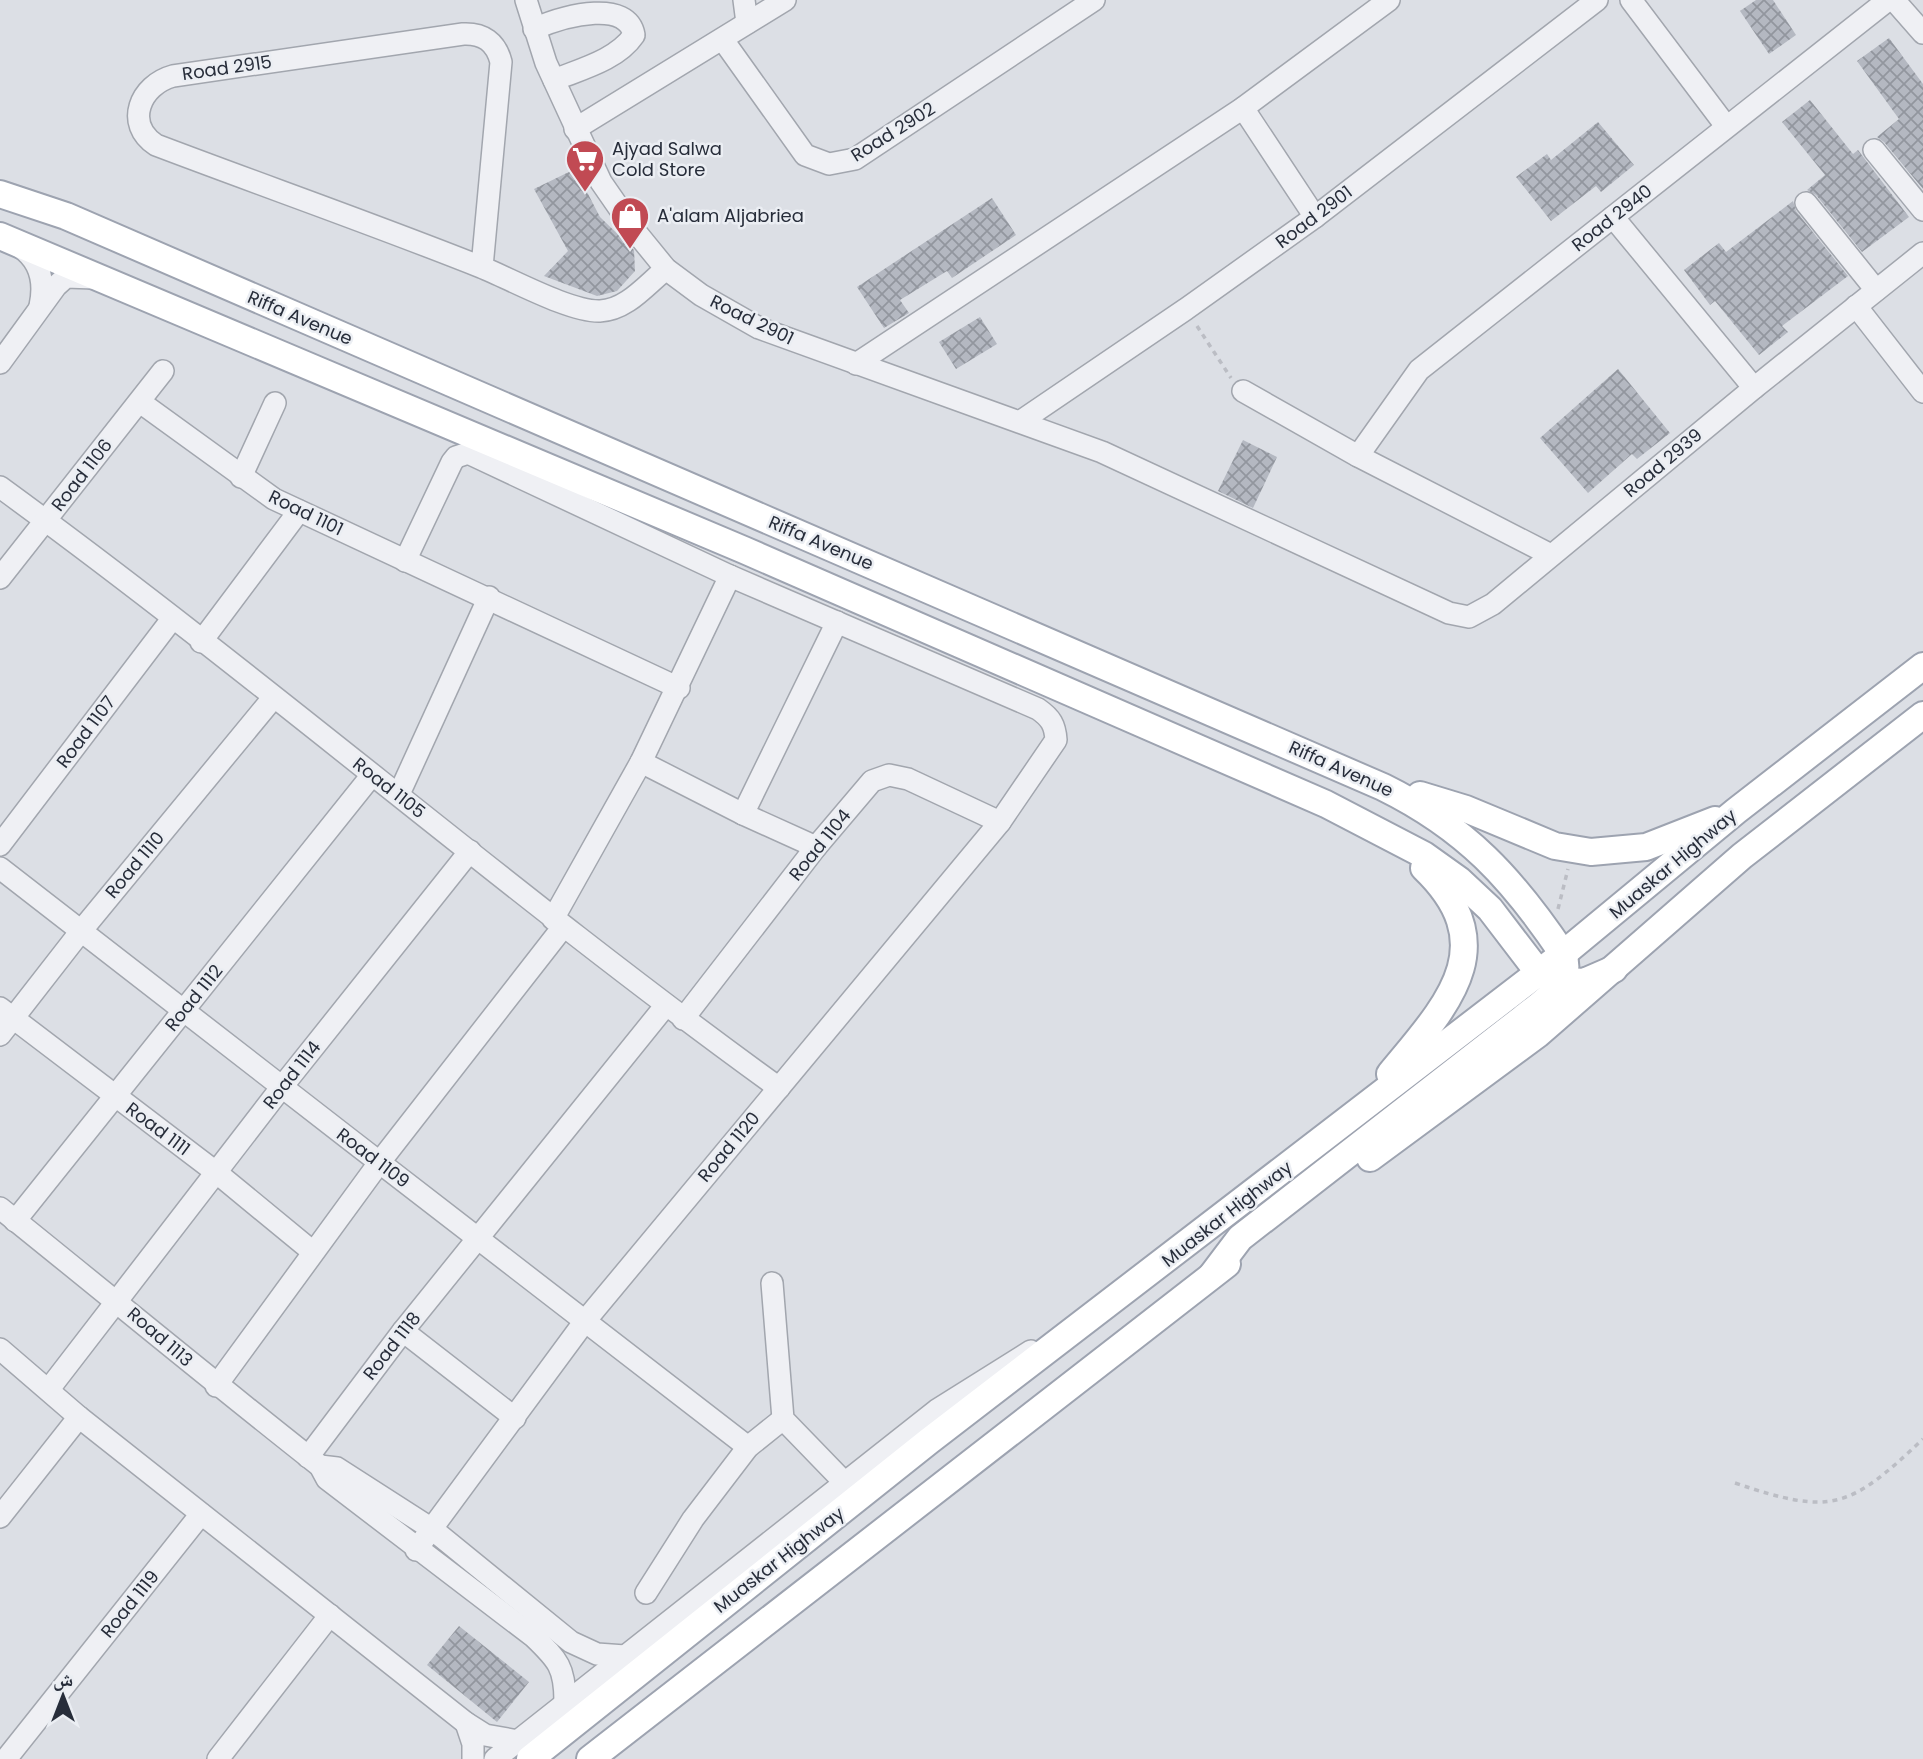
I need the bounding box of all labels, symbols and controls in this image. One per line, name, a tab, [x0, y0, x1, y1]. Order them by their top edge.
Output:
street label: Road 2915	[180, 49, 273, 86]
street label: Road 2902	[846, 96, 940, 167]
place label: Ajyad Salwa Cold Store	[612, 136, 722, 182]
supermarket icon: Ajyad Salwa Cold Store	[564, 138, 606, 193]
street label: Road 2940	[1566, 178, 1657, 257]
street label: Road 2901	[1270, 179, 1357, 254]
shop icon: A'alam Aljabriea	[609, 195, 651, 250]
place label: A'alam Aljabriea	[657, 203, 804, 228]
street label: Riffa Avenue	[244, 284, 357, 351]
street label: Road 2901	[706, 289, 798, 351]
street label: Road 2939	[1618, 422, 1707, 503]
street label: Road 1106	[45, 433, 118, 516]
street label: Road 1101	[265, 484, 348, 541]
street label: Riffa Avenue	[765, 509, 878, 576]
street label: Road 1107	[50, 690, 121, 773]
street label: Riffa Avenue	[1285, 734, 1397, 803]
street label: Road 1105	[348, 751, 431, 824]
street label: Road 1104	[783, 803, 856, 886]
street label: Muaskar Highway	[1604, 803, 1742, 924]
street label: Road 1110	[99, 826, 170, 903]
street label: Road 1112	[159, 959, 228, 1036]
street label: Road 1114	[257, 1035, 326, 1114]
street label: Road 1111	[121, 1096, 196, 1161]
street label: Road 1120	[692, 1106, 765, 1187]
street label: Road 1109	[332, 1122, 415, 1193]
street label: Muaskar Highway	[1156, 1155, 1297, 1272]
street label: Road 1113	[122, 1301, 199, 1372]
street label: Road 1118	[357, 1306, 426, 1385]
street label: Muaskar Highway	[708, 1501, 849, 1618]
street label: Road 1119	[95, 1565, 165, 1643]
north arrow	[28, 1661, 98, 1731]
text: ش	[53, 1666, 73, 1693]

